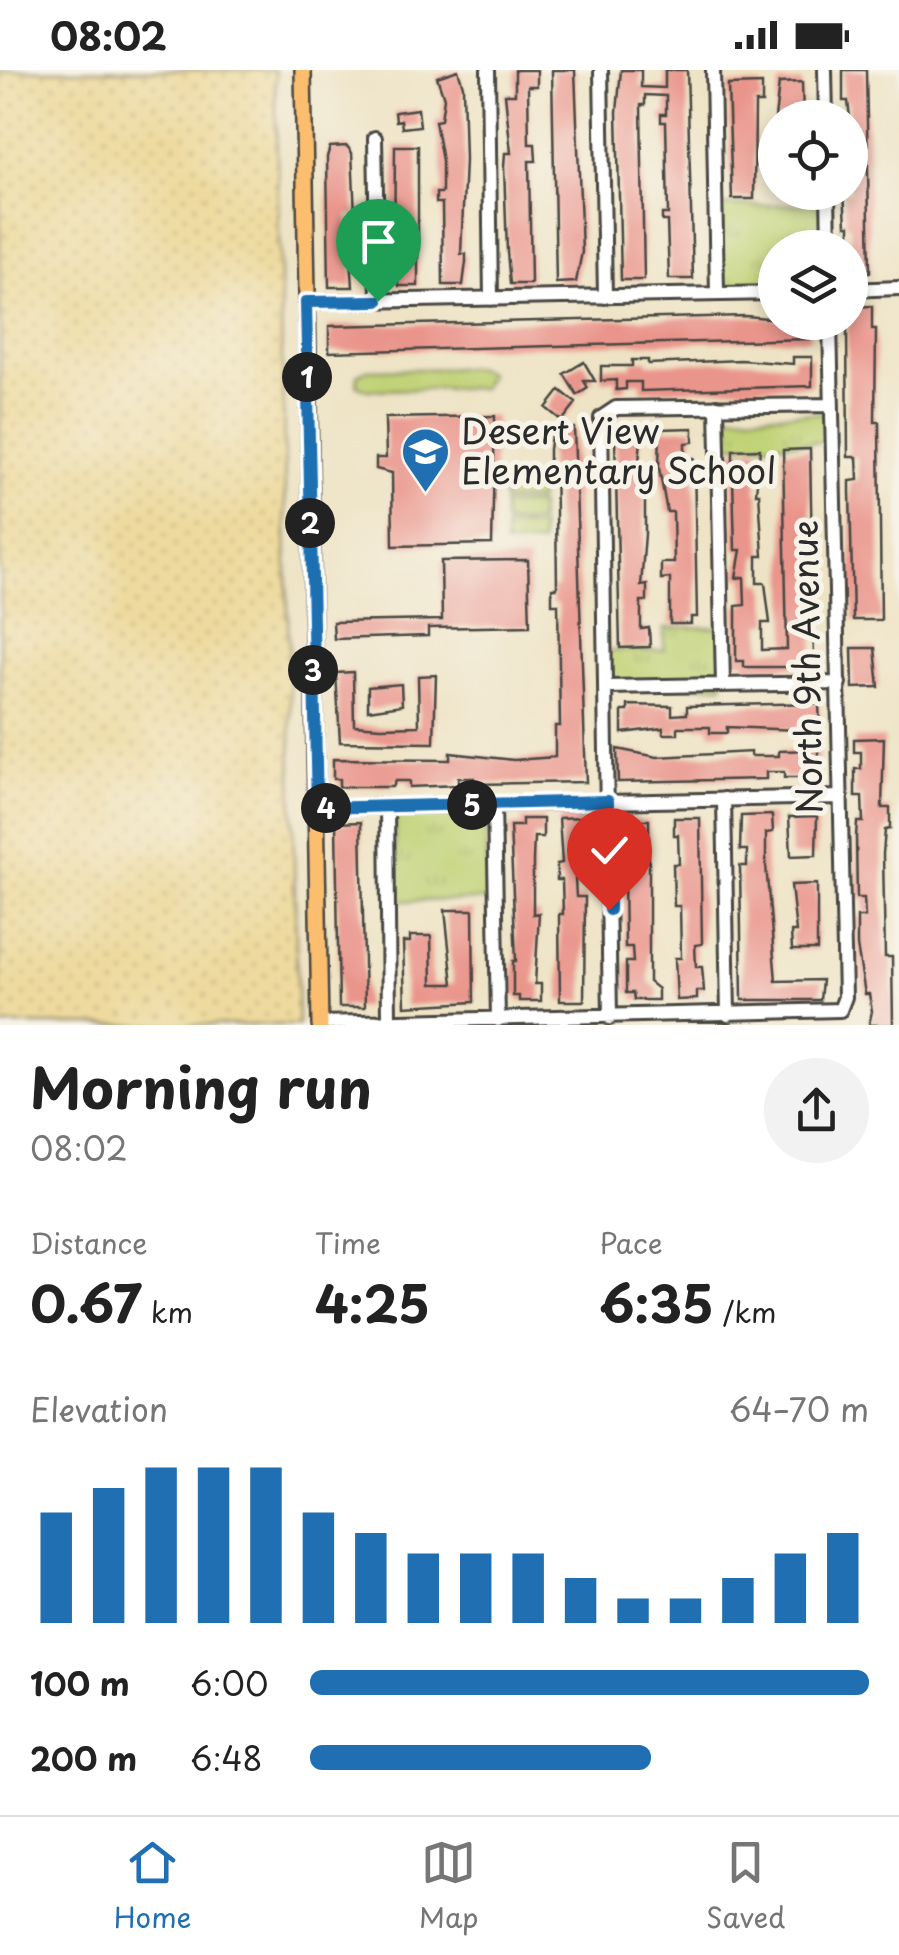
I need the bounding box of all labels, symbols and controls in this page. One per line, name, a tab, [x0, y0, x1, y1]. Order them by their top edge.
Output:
text: 08:02	[50, 7, 167, 64]
map controls	[758, 100, 868, 340]
button: locate	[758, 100, 868, 210]
pin	[336, 199, 421, 302]
icon: arrive	[351, 214, 406, 269]
button: layers	[758, 230, 868, 340]
pin: 1	[282, 352, 332, 402]
text: 1	[300, 355, 314, 398]
place label: Desert View Elementary School	[461, 403, 776, 496]
school or university icon: Desert View Elementary School	[400, 426, 452, 494]
pin: 2	[285, 498, 335, 548]
text: 2	[300, 501, 320, 544]
street label: North 9th Avenue	[776, 520, 835, 814]
pin: 3	[288, 645, 338, 695]
text: 3	[304, 648, 322, 691]
pin: 5	[447, 780, 497, 830]
pin: 4	[301, 783, 351, 833]
text: 5	[463, 783, 481, 826]
text: 4	[316, 786, 336, 829]
pin	[567, 808, 652, 911]
icon: check	[582, 823, 637, 878]
text: Morning run	[30, 1045, 372, 1128]
button: share	[764, 1058, 869, 1163]
text: 08:02	[30, 1124, 128, 1172]
text: Distance	[30, 1221, 148, 1264]
text: Time	[315, 1221, 381, 1264]
text: Pace	[599, 1221, 663, 1264]
text: 0.67	[30, 1264, 142, 1340]
text: 4:25	[315, 1264, 430, 1340]
text: 6:35	[599, 1264, 714, 1340]
text: km	[142, 1290, 193, 1333]
text: /km	[714, 1290, 776, 1333]
text: Elevation	[30, 1385, 168, 1433]
text: 64–70 m	[729, 1385, 869, 1433]
text: 100 m	[30, 1659, 130, 1707]
text: 6:00	[190, 1659, 268, 1707]
text: 200 m	[30, 1734, 137, 1782]
text: 6:48	[190, 1734, 262, 1782]
tab: Home	[114, 1835, 191, 1938]
tab: Map	[419, 1835, 479, 1938]
tab: Saved	[706, 1835, 785, 1938]

